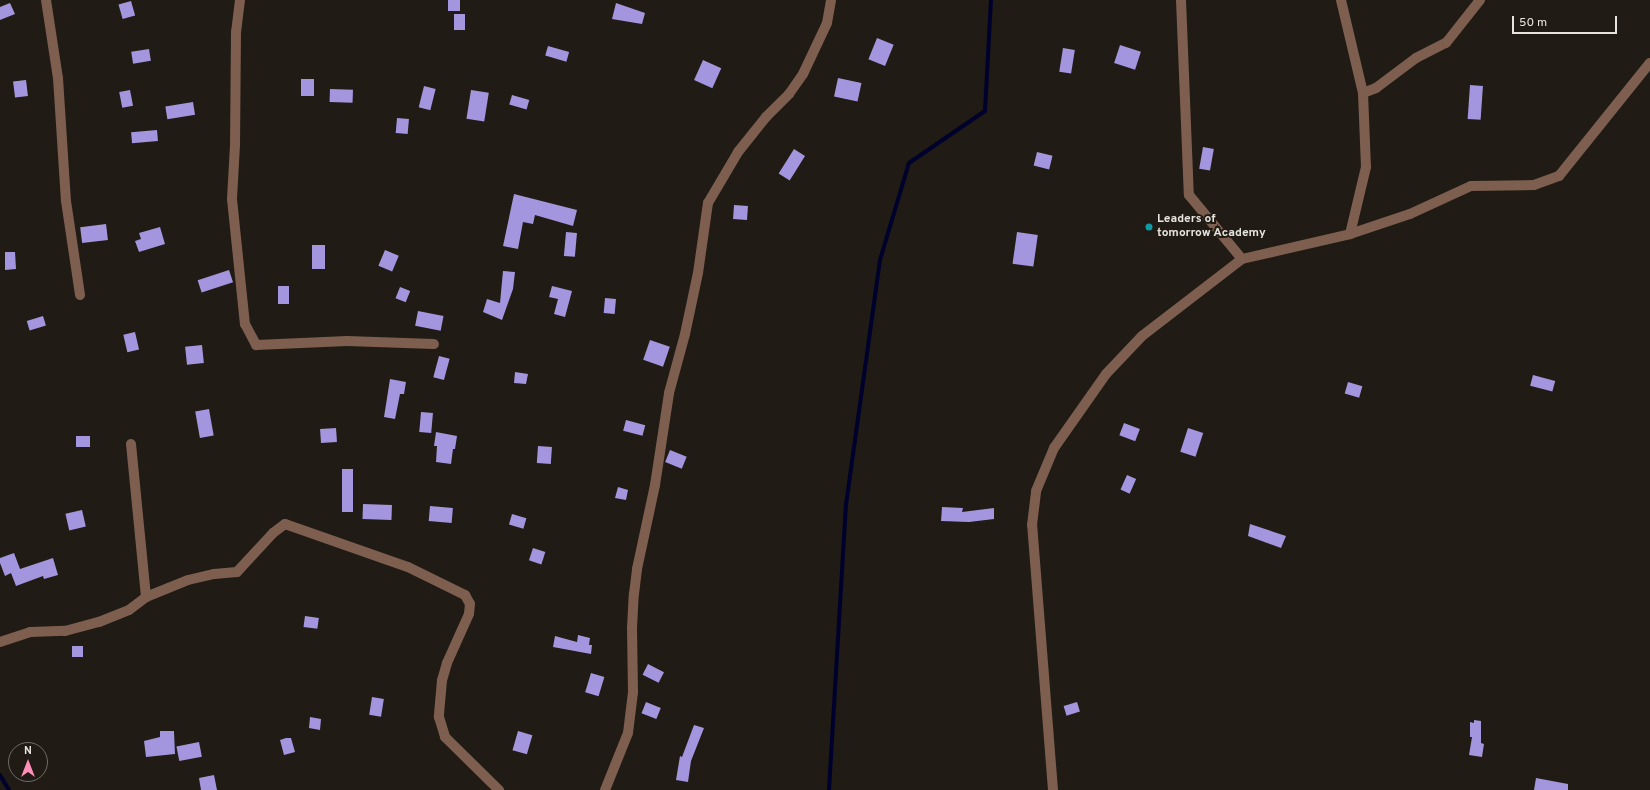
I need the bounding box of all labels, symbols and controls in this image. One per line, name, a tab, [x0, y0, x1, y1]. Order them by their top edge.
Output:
scale bar	[1514, 8, 1619, 34]
text: 50 m	[1519, 15, 1547, 31]
place label: Leaders of tomorrow Academy	[1157, 213, 1266, 241]
marker: Leaders of tomorrow Academy	[1144, 222, 1154, 232]
north arrow	[8, 742, 48, 782]
text: N	[24, 744, 32, 758]

